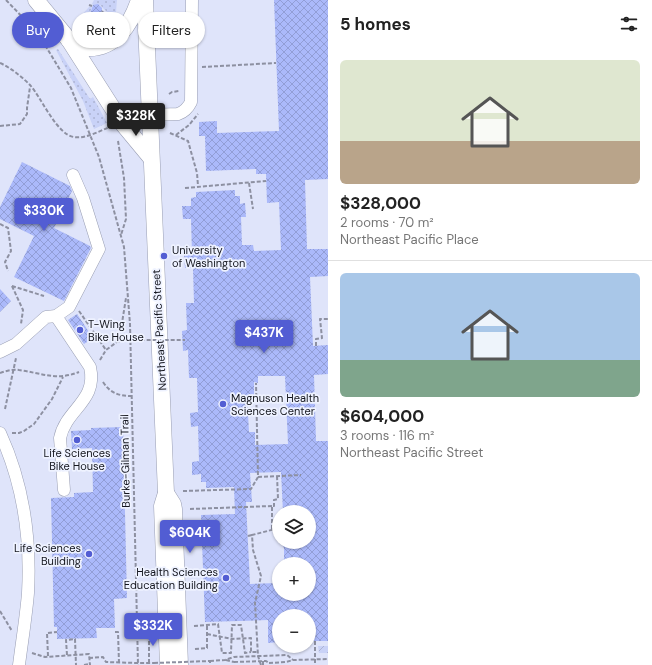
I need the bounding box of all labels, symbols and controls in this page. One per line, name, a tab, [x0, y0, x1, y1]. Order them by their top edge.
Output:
chip: Buy	[12, 12, 64, 48]
chip: Rent	[72, 12, 130, 48]
chip: Filters	[138, 12, 205, 48]
text: 5 homes	[340, 13, 411, 35]
icon: filters	[618, 13, 640, 35]
icon: home	[454, 86, 526, 158]
pin: $328K	[108, 103, 164, 137]
text: $328K	[116, 107, 156, 124]
text: $328,000	[340, 192, 421, 214]
pin: $330K	[16, 198, 72, 232]
text: $330K	[23, 202, 65, 219]
text: 2 rooms · 70 m²	[340, 214, 434, 231]
text: Northeast Pacific Place	[340, 231, 479, 248]
place label: University of Washington	[172, 243, 245, 270]
marker: University of Washington	[159, 251, 169, 261]
street label: Northeast Pacific Street	[149, 269, 169, 391]
icon: home	[454, 299, 526, 371]
place label: T-Wing Bike House	[88, 317, 144, 344]
pin: $437K	[236, 320, 292, 354]
text: $437K	[244, 324, 284, 341]
marker: T-Wing Bike House	[75, 325, 85, 335]
place label: Magnuson Health Sciences Center	[231, 391, 319, 418]
marker: Magnuson Health Sciences Center	[218, 399, 228, 409]
text: $604,000	[340, 405, 424, 427]
street label: Burke-Gilman Trail	[117, 414, 133, 508]
text: 3 rooms · 116 m²	[340, 427, 434, 444]
marker: Life Sciences Bike House	[72, 435, 82, 445]
text: Northeast Pacific Street	[340, 444, 483, 461]
place label: Life Sciences Bike House	[43, 446, 111, 473]
map controls	[272, 505, 316, 653]
button: layers	[272, 505, 316, 549]
pin: $604K	[162, 520, 218, 554]
text: $604K	[169, 524, 211, 541]
place label: Life Sciences Building	[14, 541, 81, 568]
marker: Life Sciences Building	[84, 549, 94, 559]
button: +	[272, 557, 316, 601]
place label: Health Sciences Education Building	[124, 565, 218, 592]
marker: Health Sciences Education Building	[221, 573, 231, 583]
button: −	[272, 609, 316, 653]
pin: $332K	[125, 613, 181, 647]
text: $332K	[133, 617, 173, 634]

